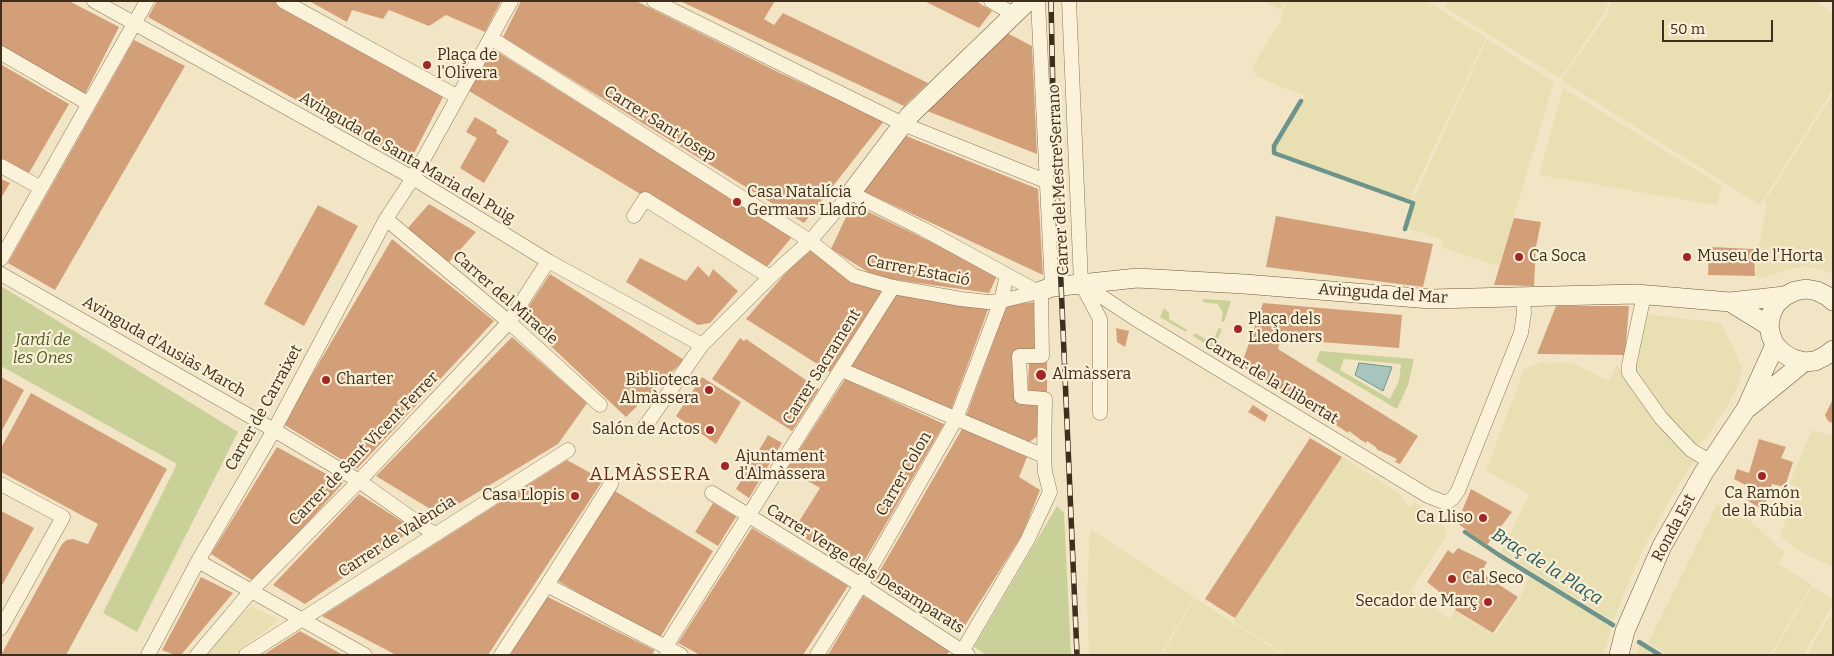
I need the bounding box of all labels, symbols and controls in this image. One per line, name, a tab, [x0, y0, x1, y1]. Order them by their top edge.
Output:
scale bar	[1664, 10, 1775, 42]
text: 50 m	[1670, 20, 1705, 38]
place label: Plaça de l'Olivera	[437, 46, 498, 84]
marker: Plaça de l'Olivera	[421, 59, 433, 71]
street label: Carrer Sant Josep	[600, 82, 720, 166]
street label: Carrer del Mestre Serrano	[1044, 84, 1074, 276]
street label: Avinguda de Santa Maria del Puig	[296, 88, 518, 228]
place label: Casa Natalícia Germans Lladró	[747, 183, 867, 221]
marker: Casa Natalícia Germans Lladró	[731, 196, 743, 208]
street label: Carrer del Miracle	[449, 247, 561, 349]
place label: Ca Soca	[1529, 247, 1586, 267]
place label: Museu de l'Horta	[1697, 247, 1823, 267]
marker: Ca Soca	[1513, 251, 1525, 263]
marker: Museu de l'Horta	[1681, 251, 1693, 263]
street label: Carrer Estació	[865, 252, 971, 290]
street label: Avinguda del Mar	[1318, 280, 1448, 308]
street label: Avinguda d'Ausiàs March	[79, 292, 249, 402]
street label: Carrer Sacrament	[779, 306, 865, 428]
place label: Plaça dels Lledoners	[1248, 310, 1322, 348]
marker: Plaça dels Lledoners	[1232, 323, 1244, 335]
park label: Jardí de les Ones	[13, 331, 73, 369]
street label: Carrer de la Llibertat	[1201, 333, 1341, 429]
street label: Carrer de Carraixet	[221, 342, 307, 474]
place label: Almàssera	[1052, 365, 1131, 385]
street label: Carrer de Sant Vicent Ferrer	[285, 368, 443, 530]
marker: Almàssera	[1034, 368, 1048, 382]
place label: Charter	[336, 370, 393, 390]
place label: Biblioteca Almàssera	[620, 371, 699, 409]
marker: Charter	[320, 374, 332, 386]
marker: Biblioteca Almàssera	[703, 384, 715, 396]
place label: Salón de Actos	[592, 420, 700, 440]
marker: Salón de Actos	[704, 424, 716, 436]
street label: Carrer Colon	[872, 428, 936, 520]
place label: Ajuntament d'Almàssera	[735, 447, 825, 485]
marker: Ajuntament d'Almàssera	[719, 460, 731, 472]
district label: ALMÀSSERA	[588, 464, 712, 486]
marker: Ca Ramón de la Rúbia	[1756, 470, 1768, 482]
place label: Ca Ramón de la Rúbia	[1722, 484, 1802, 522]
place label: Casa Llopis	[482, 486, 565, 506]
marker: Casa Llopis	[569, 490, 581, 502]
street label: Ronda Est	[1648, 491, 1700, 565]
street label: Carrer de València	[335, 492, 459, 582]
street label: Carrer Verge dels Desamparats	[762, 500, 968, 638]
place label: Ca Lliso	[1416, 508, 1473, 528]
marker: Ca Lliso	[1477, 512, 1489, 524]
water label: Braç de la Plaça	[1487, 524, 1607, 610]
place label: Cal Seco	[1462, 569, 1524, 589]
marker: Cal Seco	[1446, 573, 1458, 585]
place label: Secador de Març	[1355, 592, 1478, 612]
marker: Secador de Març	[1482, 596, 1494, 608]

